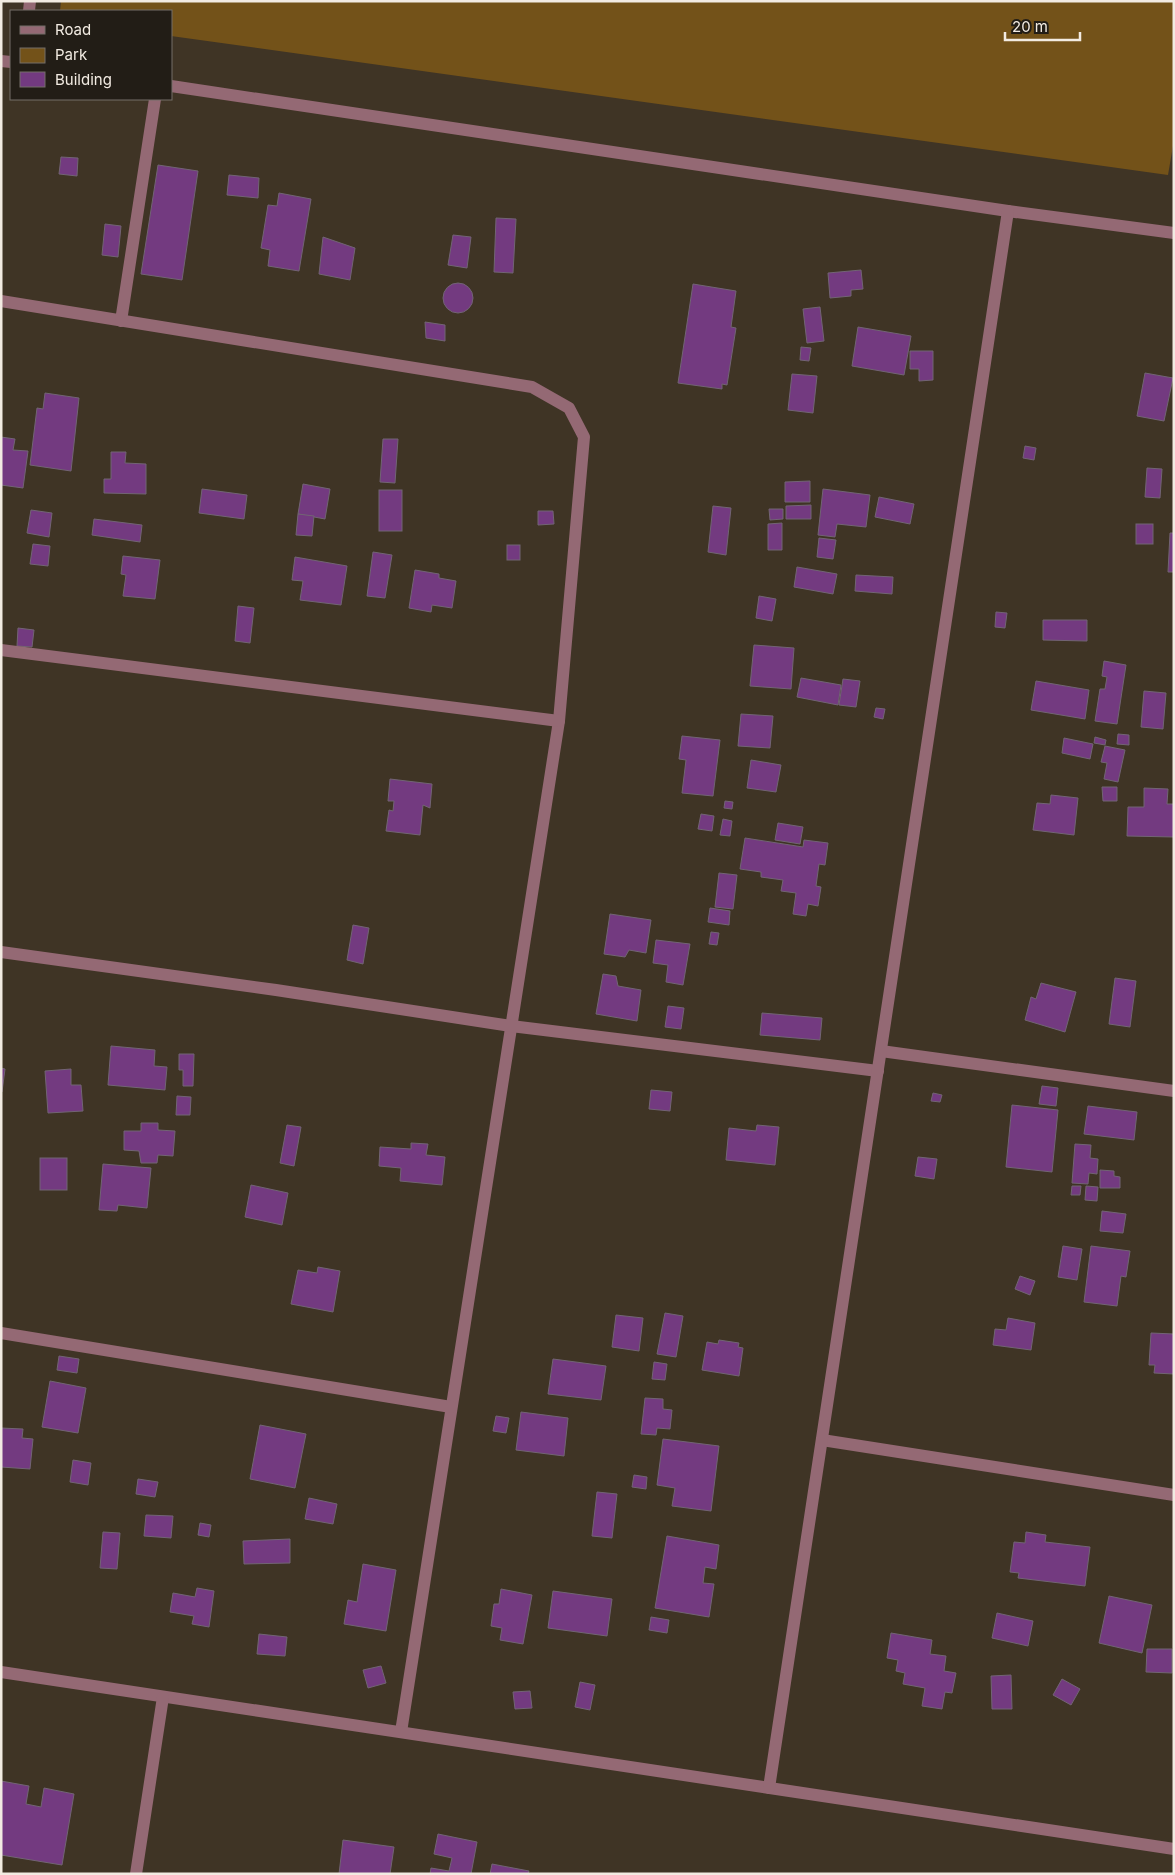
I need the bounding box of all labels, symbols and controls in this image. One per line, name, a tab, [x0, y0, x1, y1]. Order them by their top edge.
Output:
legend	[10, 10, 172, 100]
scale bar	[1005, 10, 1080, 42]
text: 20 m	[1012, 17, 1048, 36]
text: Road	[55, 20, 91, 39]
text: Park	[55, 45, 88, 64]
text: Building	[55, 70, 112, 89]

